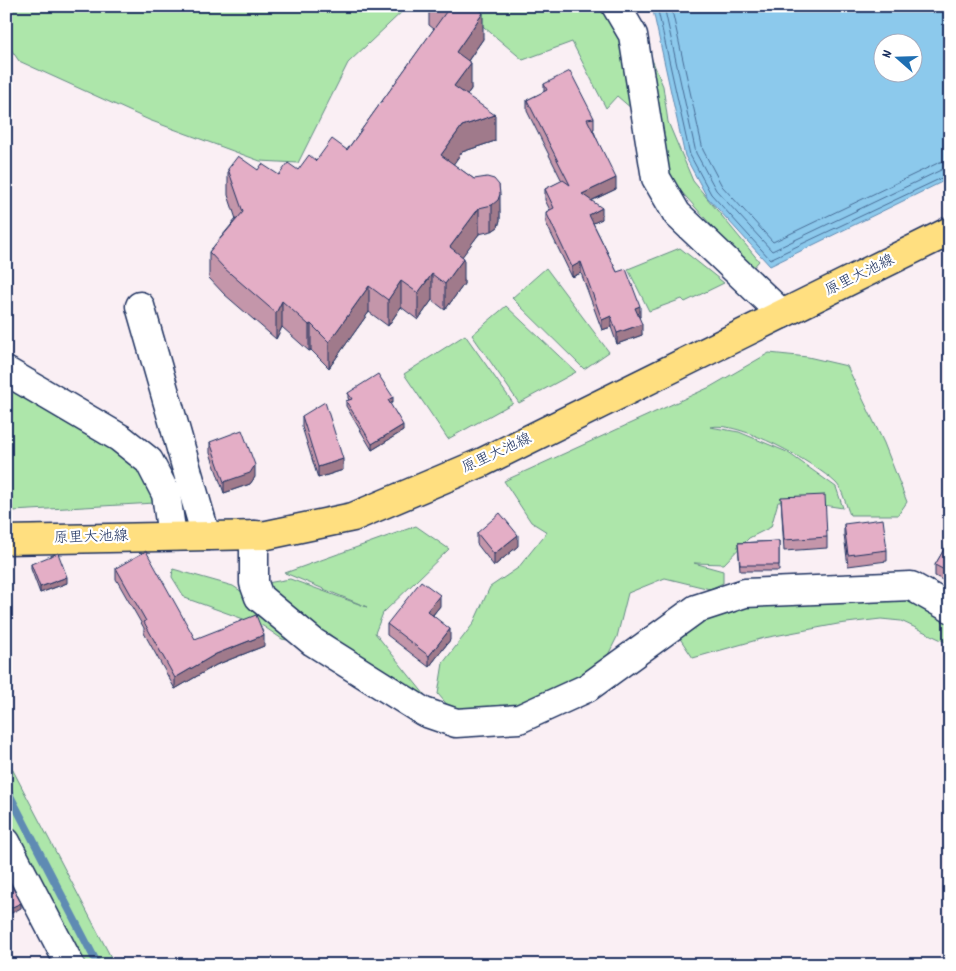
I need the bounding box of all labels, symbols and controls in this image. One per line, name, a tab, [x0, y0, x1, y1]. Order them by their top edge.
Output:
north arrow	[874, 32, 924, 82]
text: N	[877, 47, 898, 61]
street label: 原里大池線	[821, 250, 899, 302]
street label: 原里大池線	[458, 428, 536, 480]
street label: 原里大池線	[53, 526, 129, 550]

